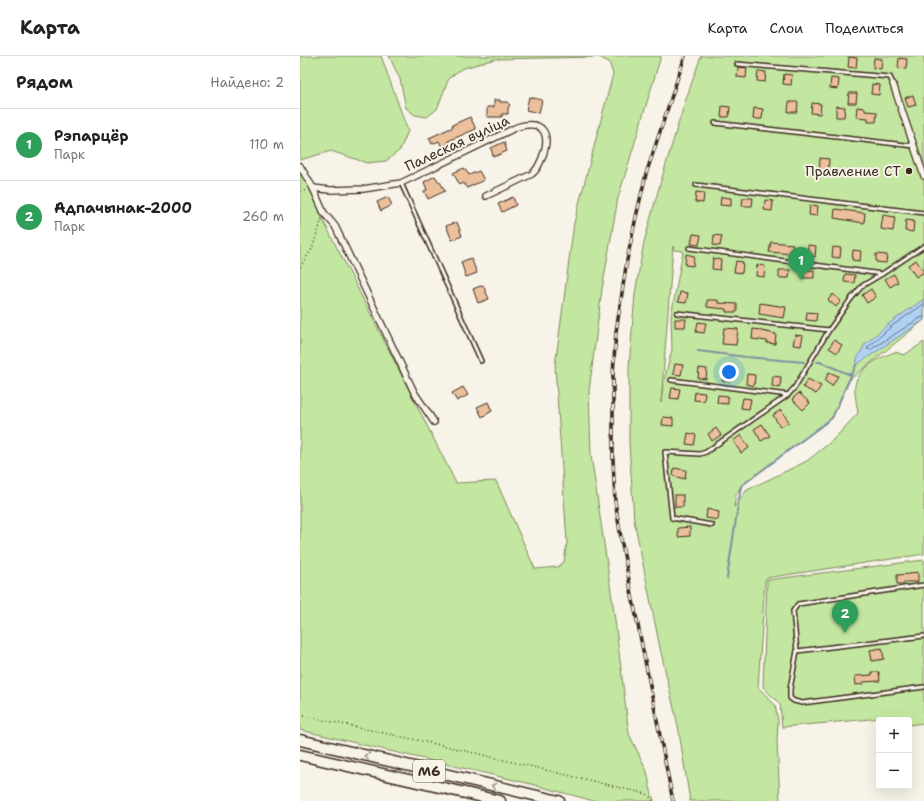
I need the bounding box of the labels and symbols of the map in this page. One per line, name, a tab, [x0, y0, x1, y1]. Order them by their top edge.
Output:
street label: Палеская вуліца	[402, 111, 512, 175]
place label: Правление СТ	[805, 162, 901, 180]
marker: Правление СТ	[904, 166, 914, 176]
pin: 1	[788, 247, 814, 280]
your location	[719, 362, 739, 382]
pin: 2	[832, 600, 858, 633]
one-way arrow	[364, 752, 370, 760]
road number: М6	[413, 760, 445, 782]
one-way arrow	[491, 782, 497, 790]

